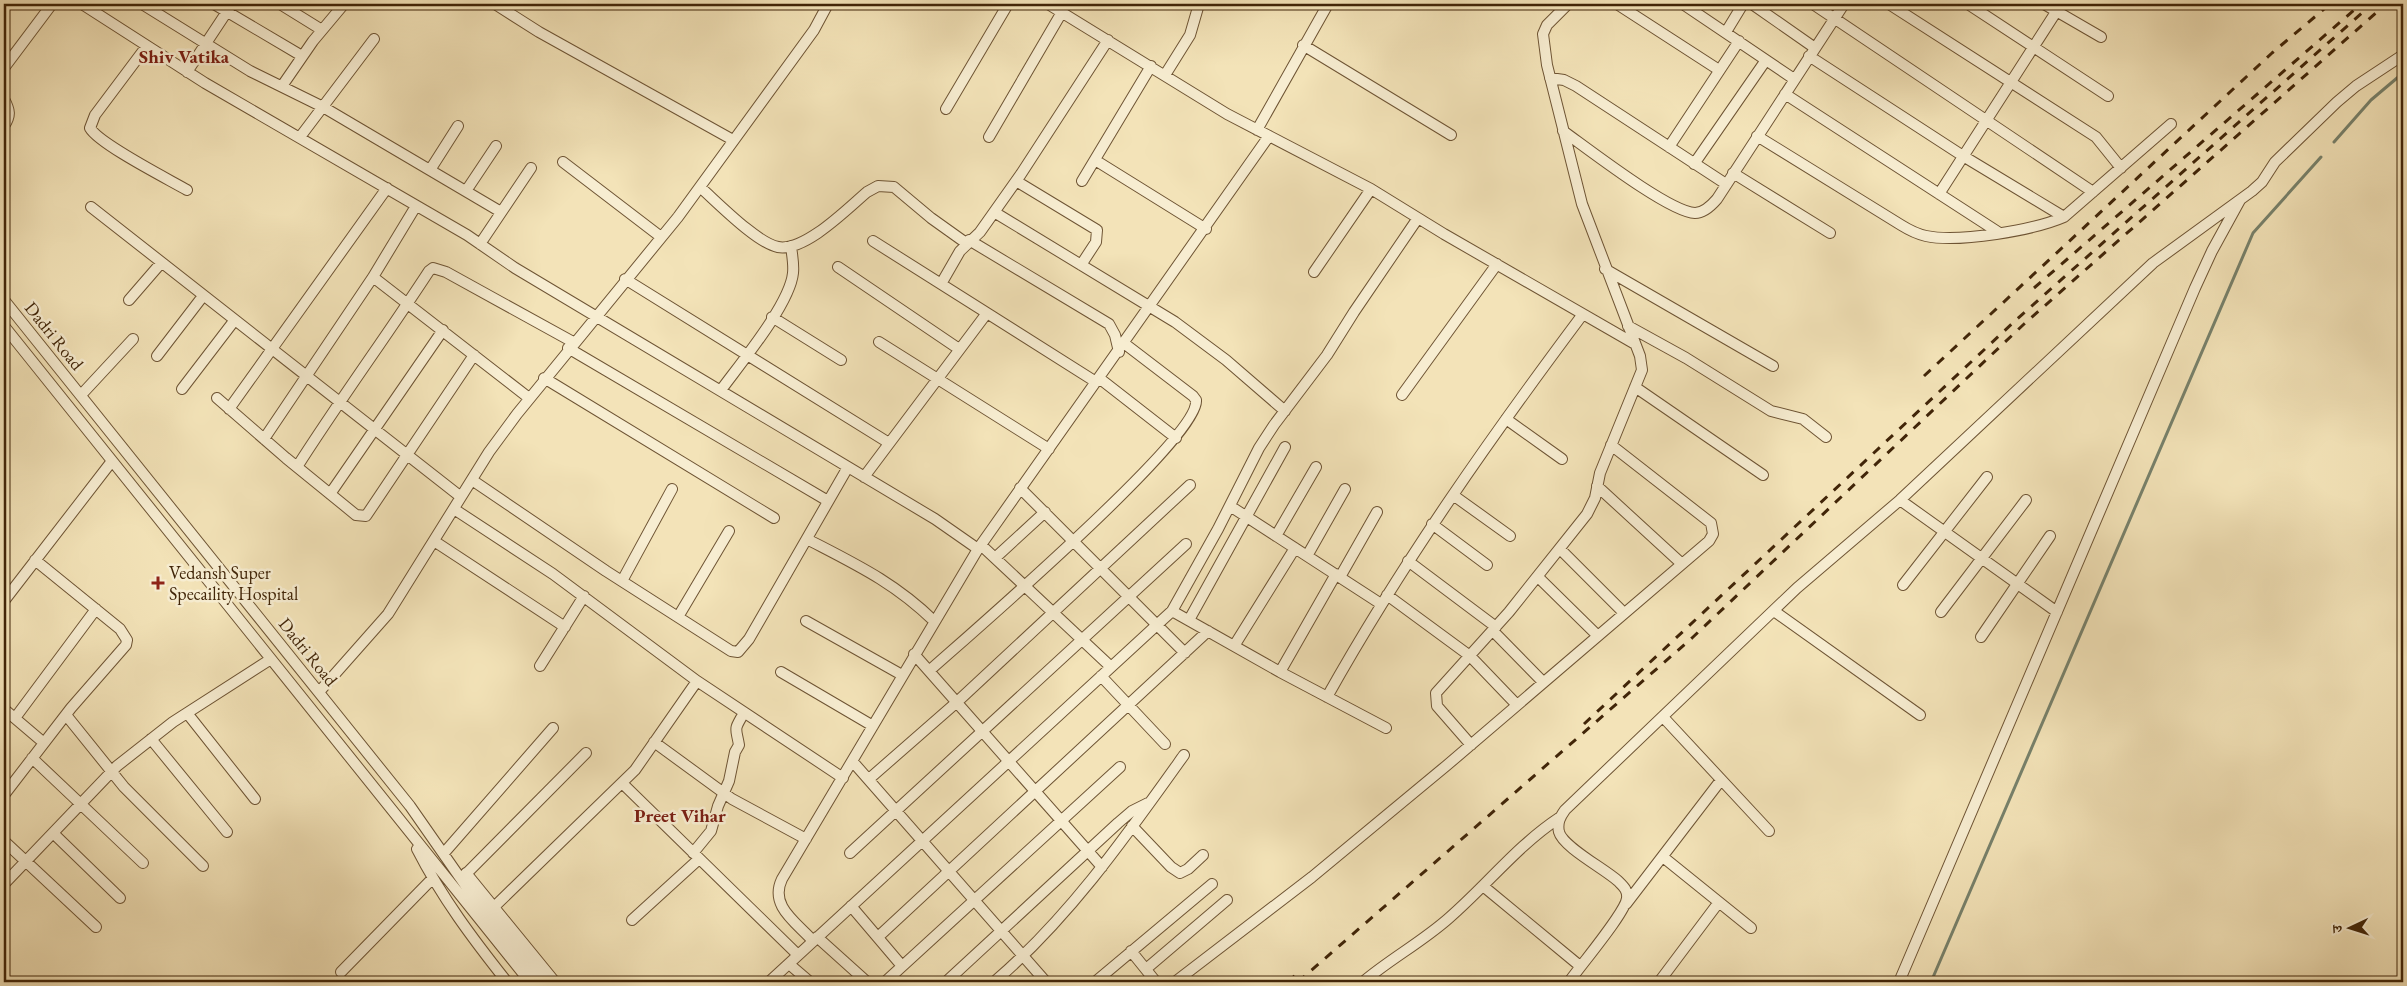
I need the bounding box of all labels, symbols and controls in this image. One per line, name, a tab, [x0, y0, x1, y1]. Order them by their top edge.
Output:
district label: Shiv Vatika	[139, 44, 230, 69]
street label: Dadri Road	[20, 297, 90, 375]
place label: Vedansh Super Specaility Hospital	[169, 561, 298, 605]
marker: Vedansh Super Specaility Hospital	[151, 576, 165, 590]
street label: Dadri Road	[274, 613, 344, 691]
district label: Preet Vihar	[634, 803, 726, 828]
north arrow	[2324, 904, 2374, 954]
text: उ	[2328, 924, 2346, 934]

